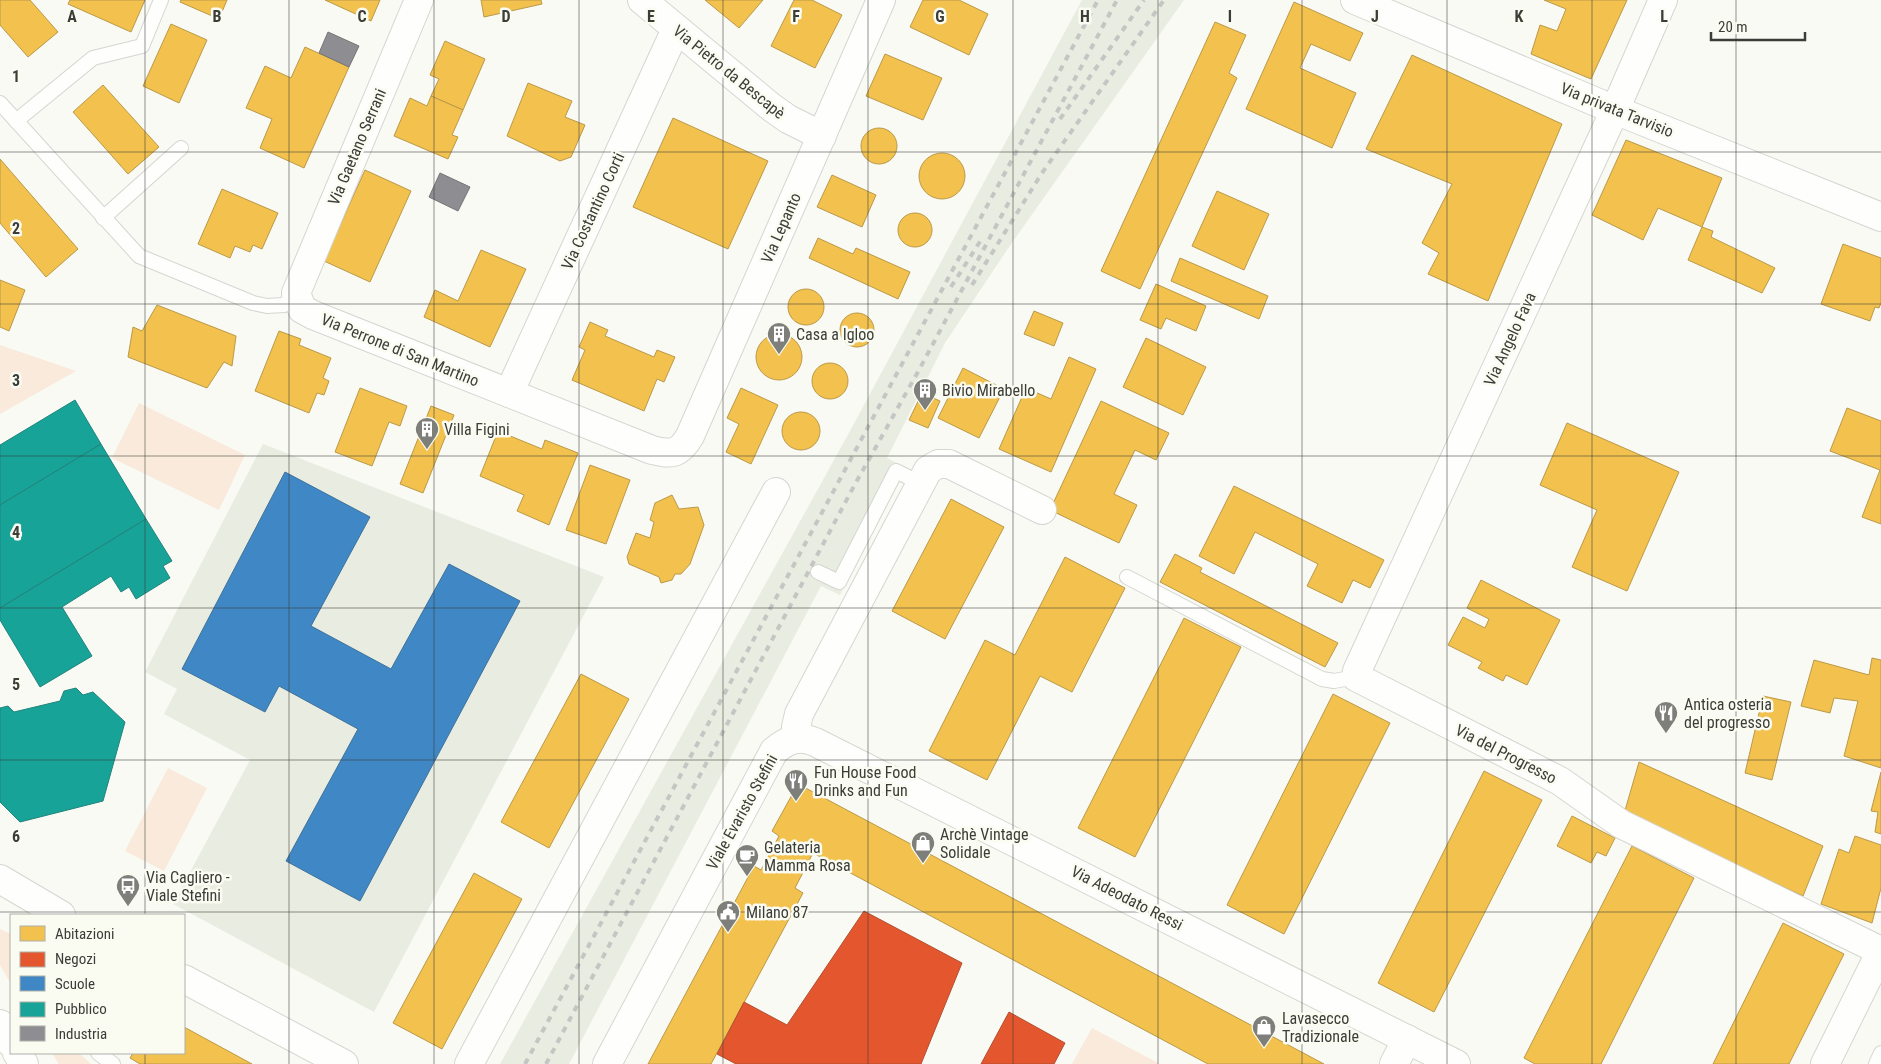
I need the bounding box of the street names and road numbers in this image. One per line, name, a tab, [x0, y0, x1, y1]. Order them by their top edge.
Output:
street label: Via Pietro da Bescapè	[669, 21, 789, 123]
street label: Via privata Tarvisio	[1558, 79, 1676, 141]
street label: Via Gaetano Serrani	[324, 86, 390, 208]
street label: Via Costantino Corti	[558, 149, 628, 273]
street label: Via Lepanto	[757, 190, 805, 266]
street label: Via Angelo Fava	[1480, 289, 1540, 389]
street label: Via Perrone di San Martino	[318, 310, 482, 390]
street label: Via del Progresso	[1452, 720, 1560, 788]
street label: Viale Evaristo Stefini	[702, 751, 782, 873]
street label: Via Adeodato Ressi	[1068, 862, 1186, 934]

